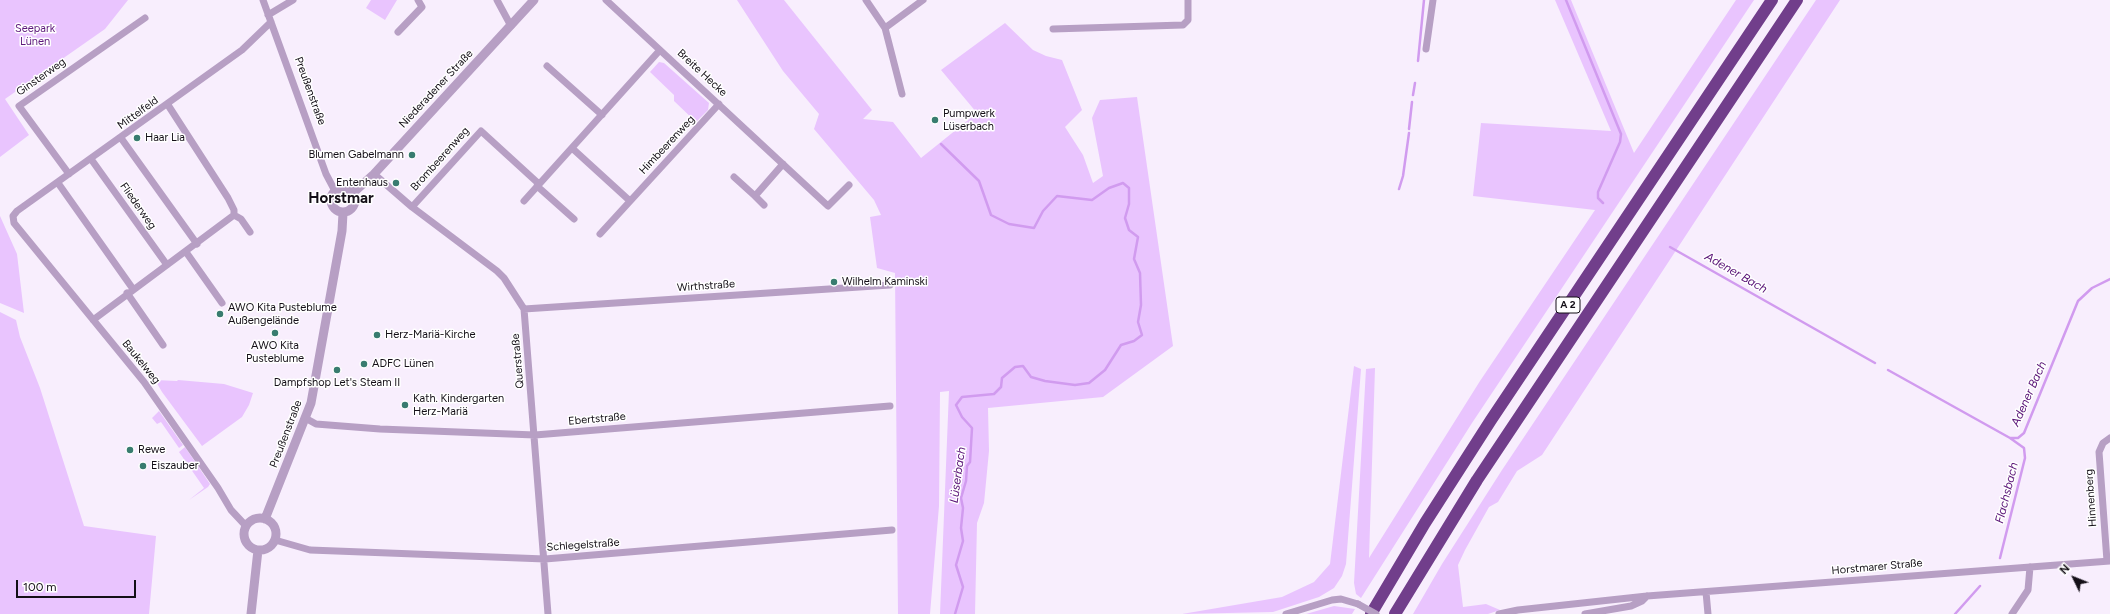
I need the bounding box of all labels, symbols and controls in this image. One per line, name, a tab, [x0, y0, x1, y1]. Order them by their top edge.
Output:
park label: Seepark Lünen	[15, 22, 55, 48]
street label: Niederadener Straße	[396, 47, 476, 131]
street label: Breite Hecke	[674, 47, 730, 99]
street label: Ginsterweg	[14, 55, 68, 99]
street label: Preußenstraße	[292, 55, 328, 127]
street label: Mittelfeld	[115, 94, 161, 132]
place label: Pumpwerk Lüserbach	[943, 107, 995, 133]
street label: Himbeerenweg	[636, 113, 698, 177]
marker: Pumpwerk Lüserbach	[930, 115, 940, 125]
street label: Brombeerenweg	[408, 124, 472, 194]
place label: Haar Lia	[145, 131, 185, 145]
marker: Haar Lia	[132, 133, 142, 143]
place label: Blumen Gabelmann	[308, 148, 404, 162]
marker: Blumen Gabelmann	[407, 150, 417, 160]
place label: Entenhaus	[336, 176, 388, 190]
marker: Entenhaus	[391, 178, 401, 188]
street label: Fliederweg	[117, 180, 159, 232]
district label: Horstmar	[308, 190, 374, 208]
water label: Adener Bach	[1702, 249, 1770, 297]
place label: Wilhelm Kaminski	[842, 275, 927, 289]
street label: Wirthstraße	[677, 277, 735, 295]
marker: Wilhelm Kaminski	[829, 277, 839, 287]
road number: A 2	[1556, 297, 1580, 313]
place label: AWO Kita Pusteblume Außengelände	[228, 301, 337, 327]
marker: AWO Kita Pusteblume Außengelände	[215, 309, 225, 319]
marker: AWO Kita Pusteblume	[270, 328, 280, 338]
place label: Herz-Mariä-Kirche	[385, 328, 475, 342]
marker: Herz-Mariä-Kirche	[372, 330, 382, 340]
street label: Querstraße	[509, 333, 527, 389]
street label: Baukelweg	[119, 337, 163, 387]
place label: AWO Kita Pusteblume	[246, 339, 304, 365]
place label: ADFC Lünen	[372, 357, 434, 371]
marker: ADFC Lünen	[359, 359, 369, 369]
water label: Adener Bach	[2008, 359, 2050, 429]
marker: Dampfshop Let's Steam II	[332, 365, 342, 375]
place label: Dampfshop Let's Steam II	[274, 376, 400, 390]
place label: Kath. Kindergarten Herz-Mariä	[413, 392, 504, 418]
street label: Preußenstraße	[267, 398, 305, 470]
marker: Kath. Kindergarten Herz-Mariä	[400, 400, 410, 410]
street label: Ebertstraße	[568, 410, 626, 428]
place label: Rewe	[138, 443, 165, 457]
marker: Rewe	[125, 445, 135, 455]
water label: Lüserbach	[947, 446, 969, 504]
place label: Eiszauber	[151, 459, 199, 473]
marker: Eiszauber	[138, 461, 148, 471]
water label: Flachsbach	[1992, 461, 2022, 525]
street label: Hinnenberg	[2082, 469, 2100, 527]
street label: Schlegelstraße	[546, 536, 620, 554]
street label: Horstmarer Straße	[1831, 556, 1923, 578]
north arrow	[2054, 558, 2094, 598]
text: N	[2057, 562, 2073, 577]
scale bar	[18, 572, 138, 598]
text: 100 m	[23, 580, 57, 594]

